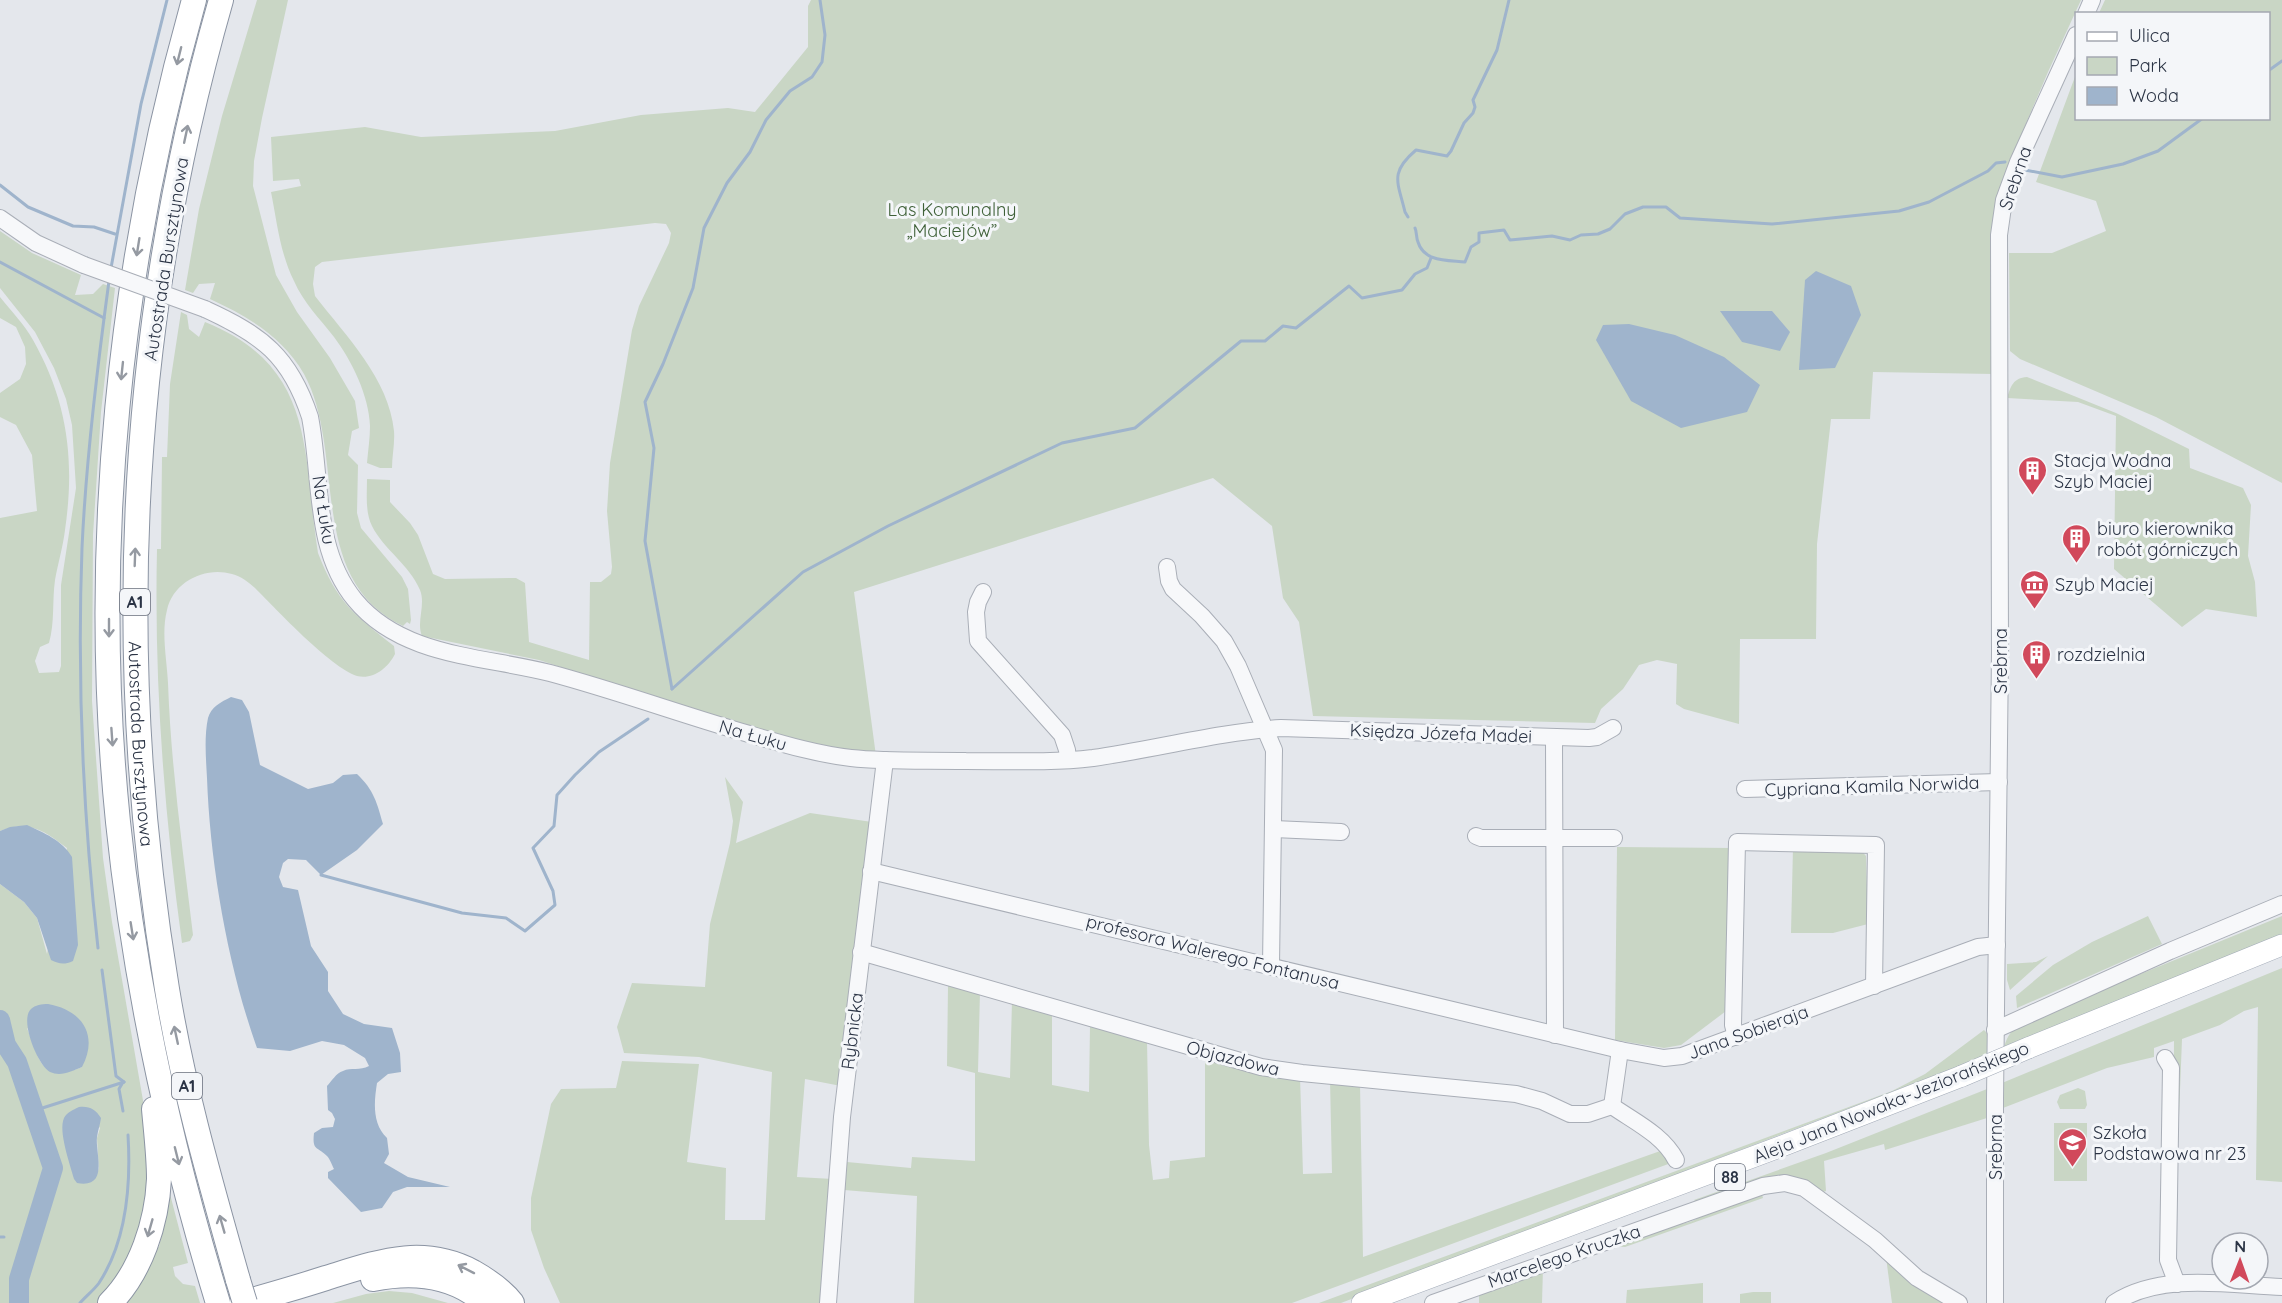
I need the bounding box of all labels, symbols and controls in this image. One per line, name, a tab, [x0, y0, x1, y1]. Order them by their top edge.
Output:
legend	[2075, 12, 2270, 120]
text: Ulica	[2129, 24, 2170, 47]
one-way arrow	[172, 47, 184, 66]
text: Park	[2129, 54, 2167, 77]
text: Woda	[2129, 84, 2179, 107]
one-way arrow	[181, 125, 192, 145]
street label: Srebrna	[1993, 143, 2037, 213]
street label: Autostrada Bursztynowa	[139, 156, 193, 362]
park label: Las Komunalny „Maciejów”	[887, 198, 1017, 242]
one-way arrow	[133, 237, 144, 257]
one-way arrow	[116, 360, 127, 380]
place label: Stacja Wodna Szyb Maciej	[2054, 449, 2171, 493]
building icon: Stacja Wodna Szyb Maciej	[2017, 454, 2049, 496]
street label: Na Łuku	[307, 474, 341, 546]
place label: biuro kierownika robót górniczych	[2097, 517, 2238, 561]
building icon: biuro kierownika robót górniczych	[2060, 522, 2092, 564]
one-way arrow	[129, 548, 140, 568]
museum icon: Szyb Maciej	[2018, 568, 2050, 610]
place label: Szyb Maciej	[2055, 573, 2154, 596]
road number: A1	[120, 589, 150, 615]
one-way arrow	[103, 618, 115, 638]
street label: Srebrna	[1989, 628, 2012, 694]
building icon: rozdzielnia	[2020, 638, 2052, 680]
street label: Autostrada Bursztynowa	[124, 641, 159, 848]
place label: rozdzielnia	[2057, 643, 2146, 666]
street label: Na Łuku	[716, 714, 790, 756]
street label: Księdza Józefa Madei	[1349, 718, 1533, 748]
one-way arrow	[107, 726, 118, 746]
street label: Cypriana Kamila Norwida	[1764, 771, 1980, 801]
street label: profesora Walerego Fontanusa	[1084, 909, 1342, 995]
one-way arrow	[127, 920, 138, 940]
street label: Rybnicka	[836, 991, 868, 1071]
street label: Jana Sobieraja	[1685, 1000, 1811, 1064]
one-way arrow	[170, 1025, 181, 1045]
street label: Objazdowa	[1184, 1035, 1282, 1081]
street label: Aleja Jana Nowaka-Jeziorańskiego	[1750, 1036, 2032, 1168]
road number: A1	[172, 1073, 202, 1099]
street label: Srebrna	[1984, 1114, 2007, 1180]
place label: Szkoła Podstawowa nr 23	[2093, 1121, 2246, 1165]
school or university icon: Szkoła Podstawowa nr 23	[2056, 1126, 2088, 1168]
one-way arrow	[171, 1146, 183, 1165]
road number: 88	[1715, 1164, 1745, 1190]
one-way arrow	[216, 1215, 227, 1234]
one-way arrow	[144, 1218, 155, 1237]
street label: Marcelego Kruczka	[1485, 1219, 1643, 1293]
north arrow	[2210, 1231, 2270, 1291]
text: N	[2234, 1236, 2246, 1256]
one-way arrow	[457, 1263, 475, 1274]

